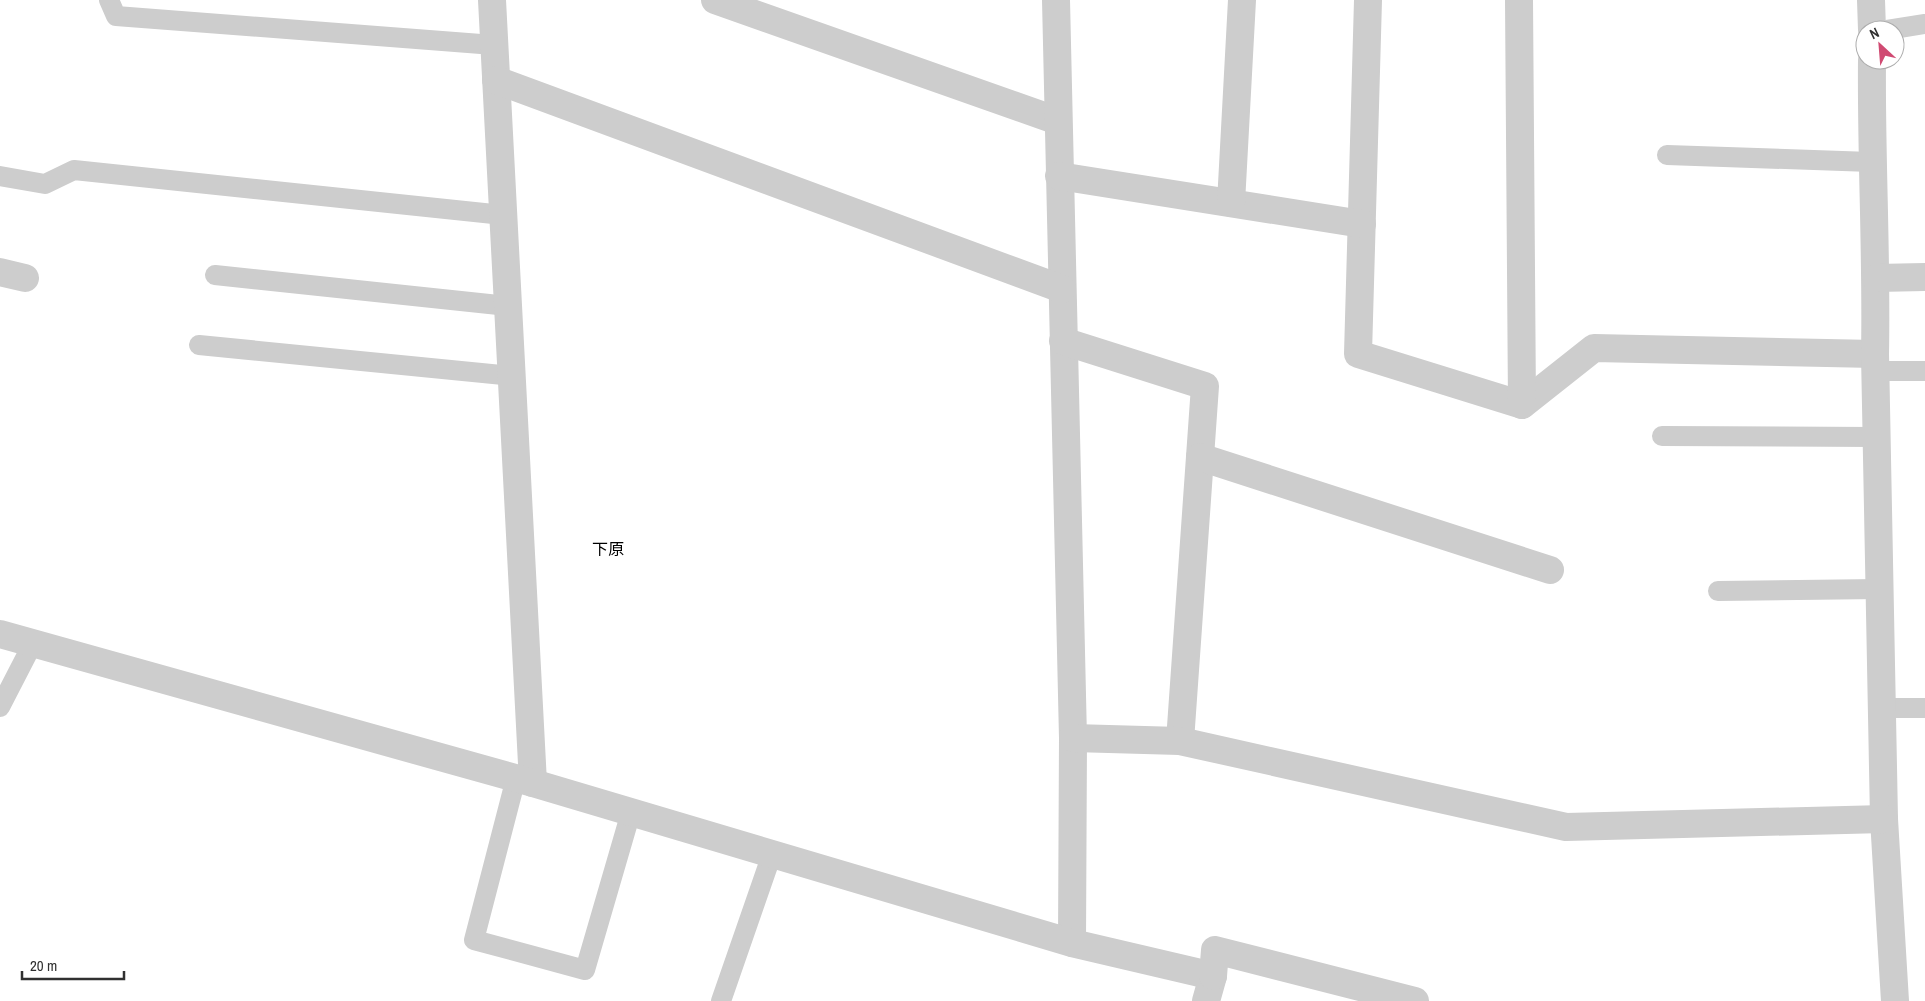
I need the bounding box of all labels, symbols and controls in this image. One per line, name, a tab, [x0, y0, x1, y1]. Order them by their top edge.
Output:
north arrow	[1855, 20, 1905, 70]
text: N	[1867, 23, 1882, 43]
district label: 下原	[592, 538, 624, 560]
scale bar	[22, 948, 125, 980]
text: 20 m	[30, 955, 57, 976]

